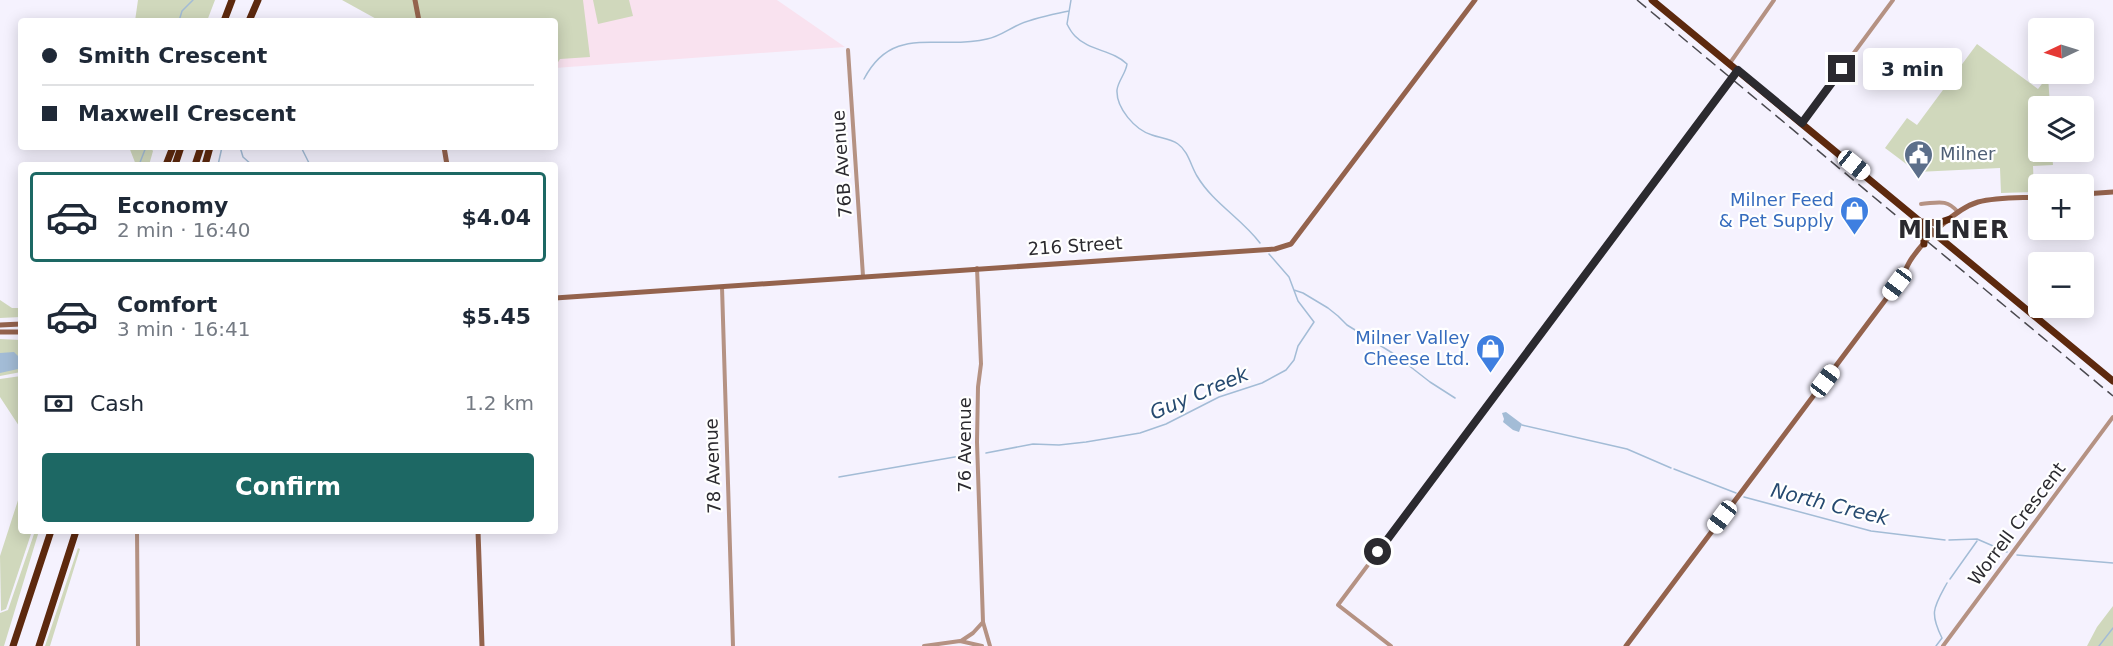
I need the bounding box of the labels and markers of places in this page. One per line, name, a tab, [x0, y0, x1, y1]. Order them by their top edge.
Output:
public building icon: Milner	[1903, 138, 1935, 180]
place label: Milner	[1940, 143, 1996, 164]
place label: Milner Feed & Pet Supply	[1719, 189, 1834, 231]
shop icon: Milner Feed & Pet Supply	[1839, 194, 1871, 236]
place label: Milner Valley Cheese Ltd.	[1355, 327, 1470, 369]
shop icon: Milner Valley Cheese Ltd.	[1475, 332, 1507, 374]

